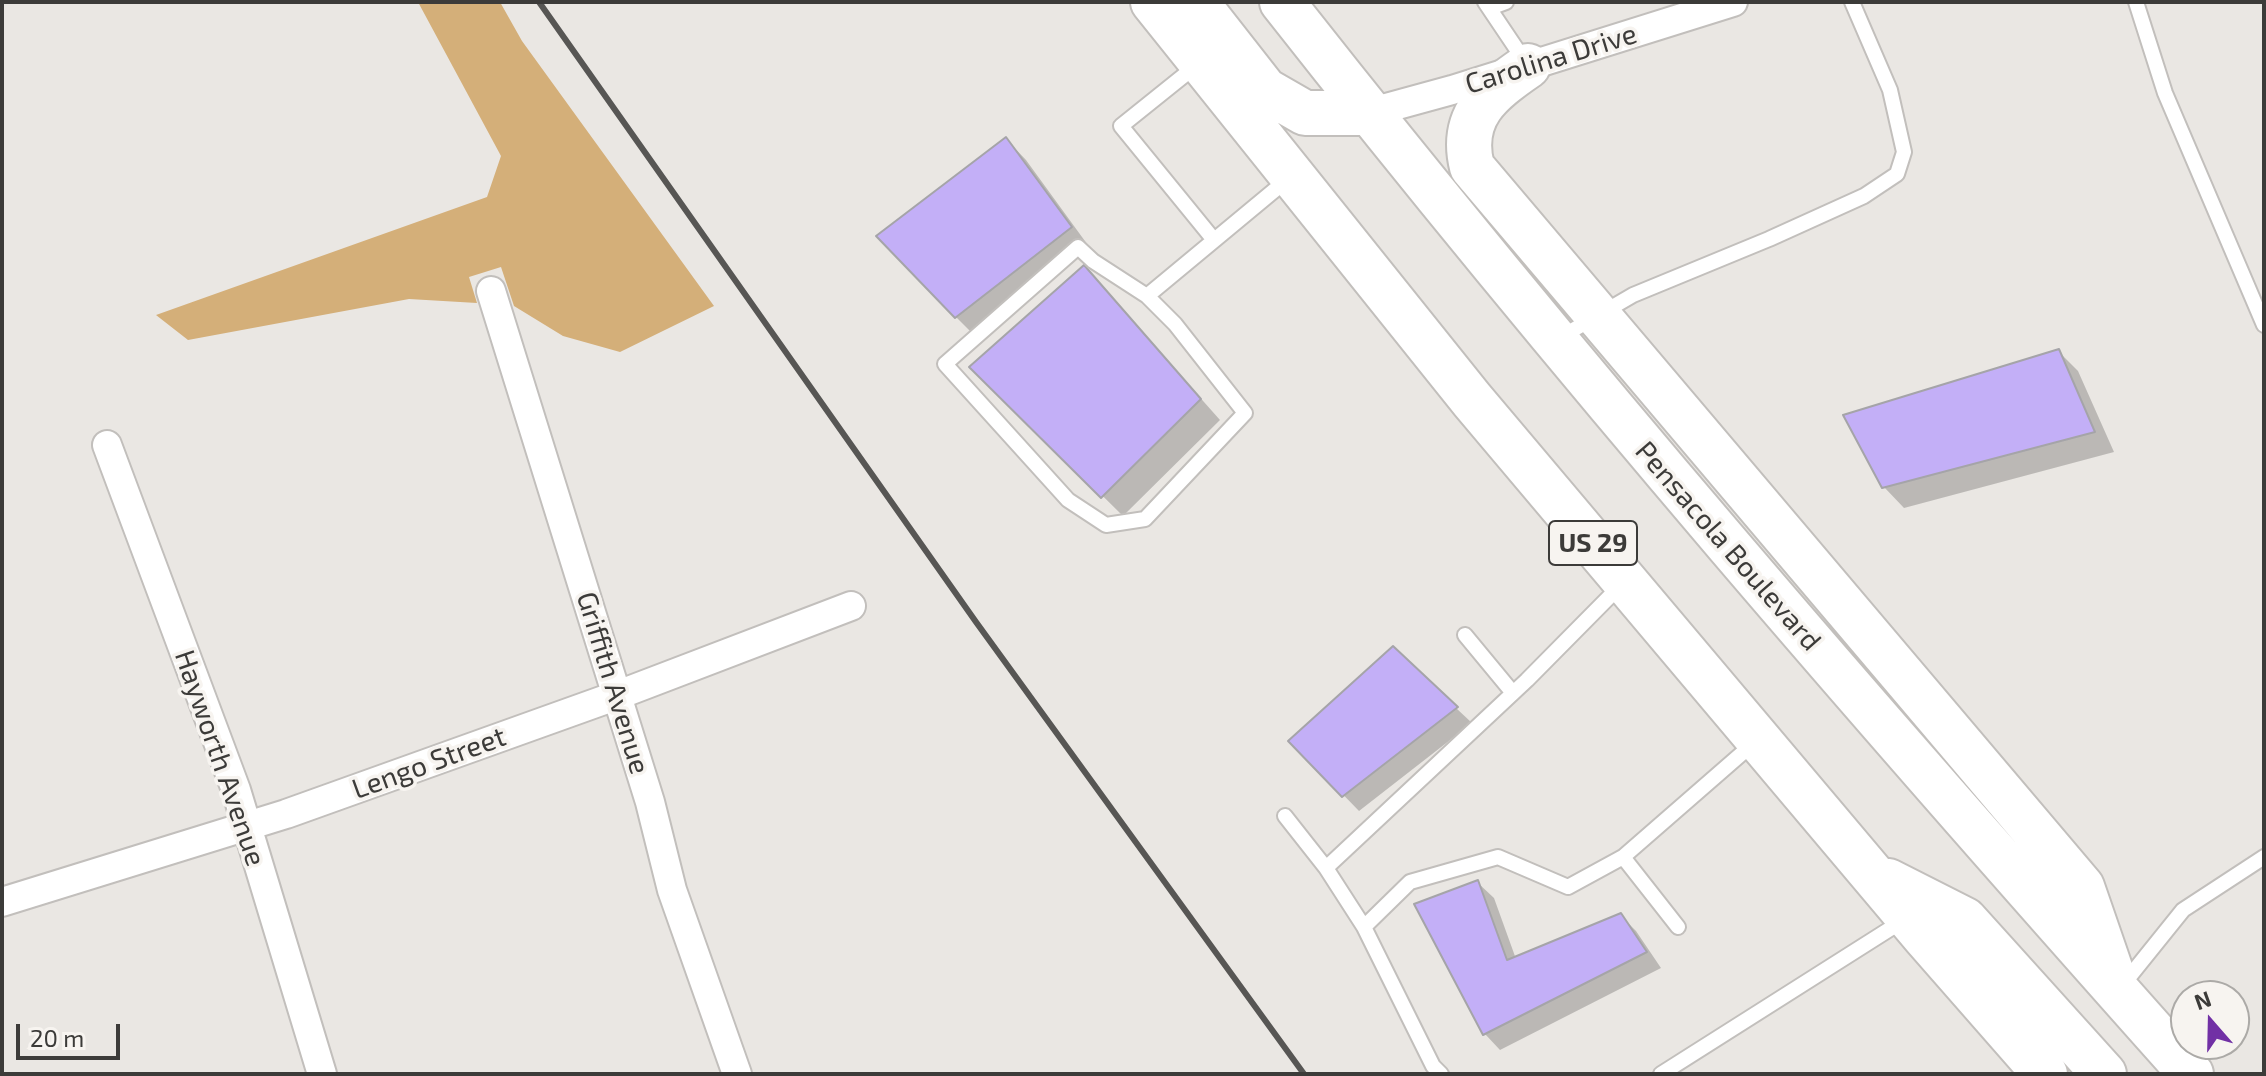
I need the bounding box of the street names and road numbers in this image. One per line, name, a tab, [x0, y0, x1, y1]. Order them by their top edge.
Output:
street label: Carolina Drive	[1461, 17, 1641, 101]
street label: Pensacola Boulevard	[1628, 435, 1828, 657]
road number: US 29	[1549, 521, 1637, 565]
street label: Griffith Avenue	[569, 588, 657, 778]
street label: Hayworth Avenue	[167, 646, 273, 870]
street label: Lengo Street	[348, 720, 510, 806]

